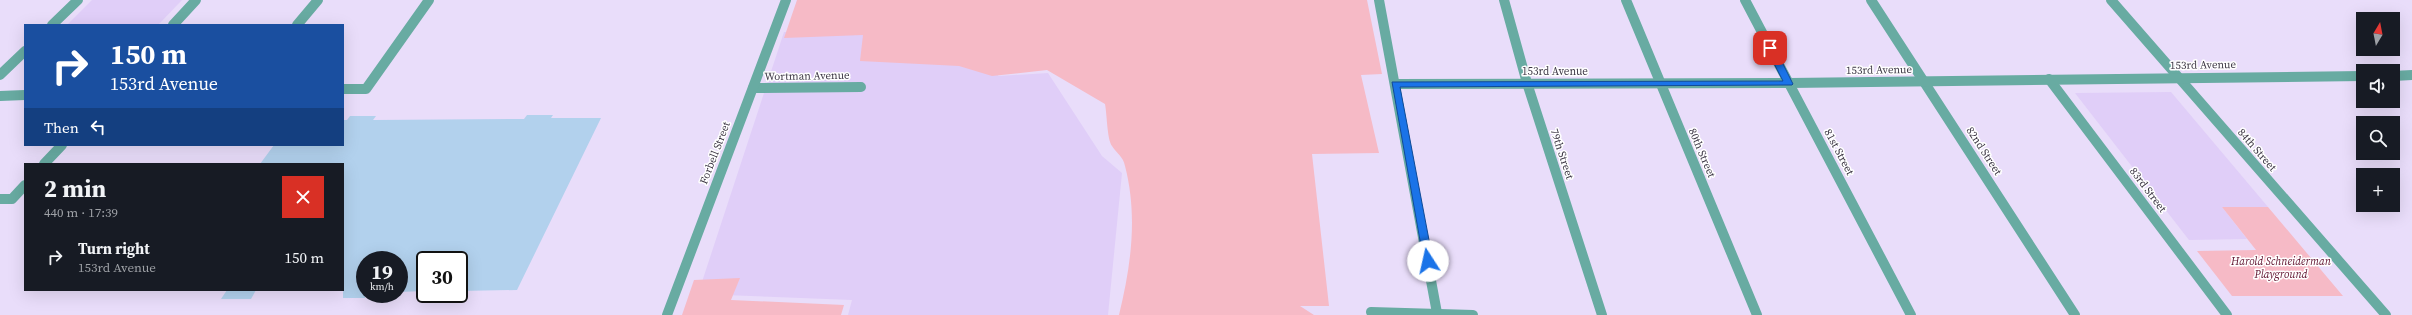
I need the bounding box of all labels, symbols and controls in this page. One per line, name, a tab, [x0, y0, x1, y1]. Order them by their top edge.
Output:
north arrow	[2356, 12, 2400, 56]
map controls	[2356, 12, 2400, 212]
pin	[1753, 31, 1787, 65]
text: 150 m	[110, 35, 187, 73]
icon: arrive	[1759, 37, 1781, 59]
icon: right	[44, 40, 96, 92]
street label: 153rd Avenue	[2170, 57, 2236, 73]
street label: 153rd Avenue	[1846, 62, 1912, 78]
street label: 153rd Avenue	[1522, 64, 1588, 79]
button: sound	[2356, 64, 2400, 108]
street label: Wortman Avenue	[764, 68, 850, 84]
text: 153rd Avenue	[110, 71, 218, 96]
icon: left	[87, 116, 109, 138]
button: search	[2356, 116, 2400, 160]
text: Then	[44, 117, 79, 138]
street label: Forbell Street	[696, 119, 734, 186]
street label: 82nd Street	[1963, 124, 2005, 178]
street label: 84th Street	[2234, 125, 2280, 175]
street label: 80th Street	[1685, 126, 1719, 180]
street label: 81st Street	[1821, 126, 1858, 178]
street label: 79th Street	[1547, 127, 1577, 182]
street label: 83rd Street	[2126, 164, 2170, 216]
button: +	[2356, 168, 2400, 212]
text: 2 min	[44, 172, 106, 205]
button: close	[282, 176, 324, 218]
text: 440 m · 17:39	[44, 204, 118, 221]
text: Turn right	[78, 238, 150, 259]
position arrow	[1407, 240, 1449, 282]
icon: right	[44, 246, 66, 268]
text: 150 m	[284, 247, 324, 268]
speed limit sign: 30	[416, 251, 468, 303]
park label: Harold Schneiderman Playground	[2230, 254, 2332, 282]
text: 19	[371, 258, 393, 286]
text: 153rd Avenue	[78, 259, 156, 276]
text: km/h	[370, 280, 394, 293]

